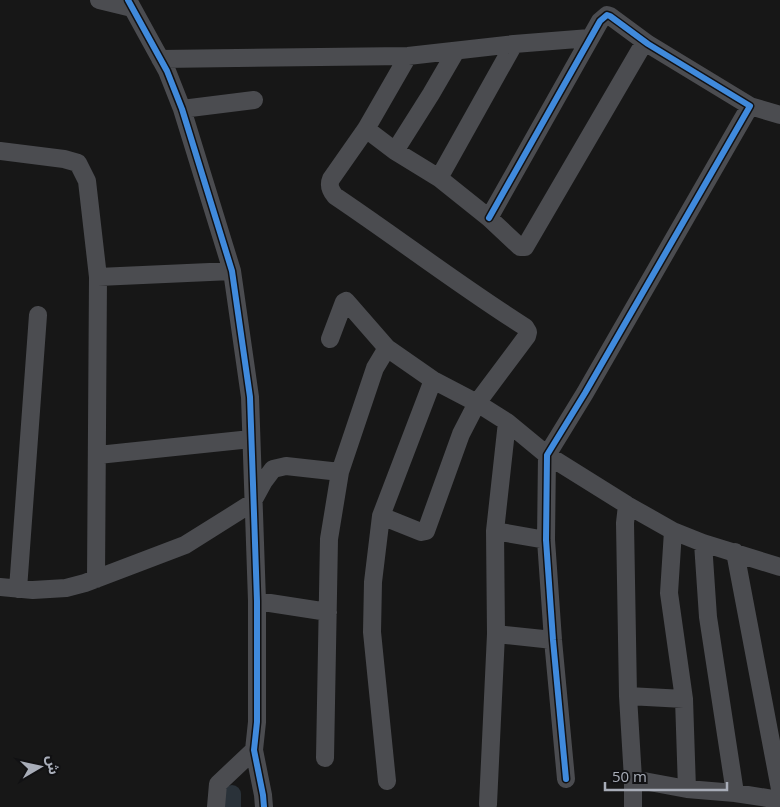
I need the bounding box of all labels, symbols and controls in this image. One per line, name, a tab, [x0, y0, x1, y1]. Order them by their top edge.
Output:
north arrow	[15, 742, 65, 792]
text: ش	[42, 754, 64, 776]
scale bar	[605, 760, 728, 792]
text: 50 m	[612, 766, 647, 786]

